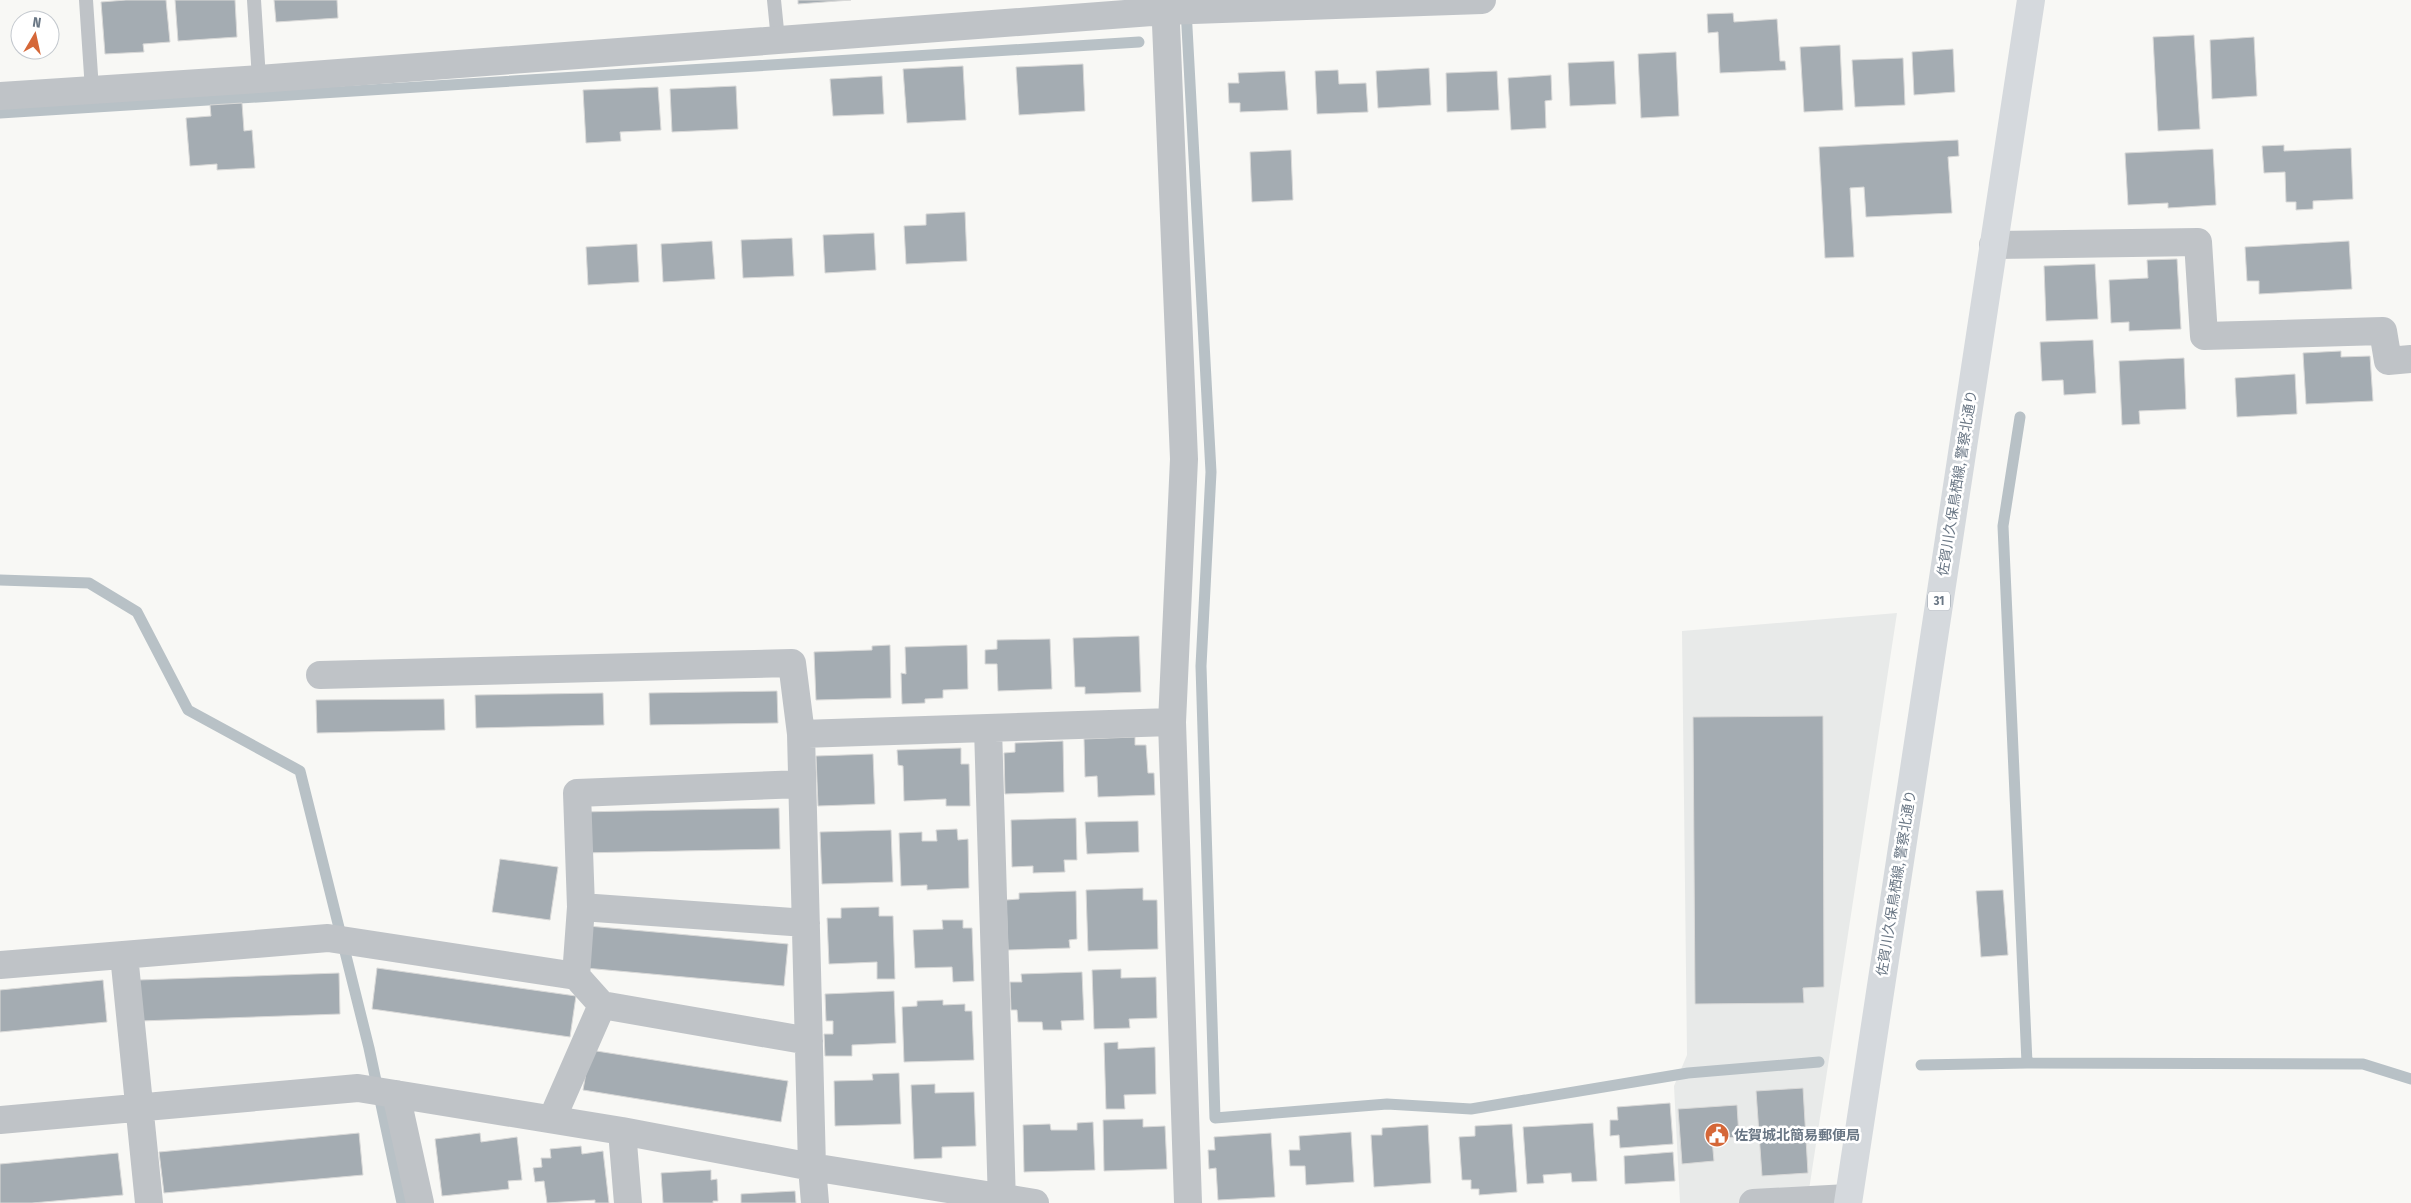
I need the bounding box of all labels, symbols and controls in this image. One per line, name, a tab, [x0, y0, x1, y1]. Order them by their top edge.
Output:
north arrow	[10, 10, 60, 60]
text: N	[31, 14, 42, 32]
street label: 佐賀川久保鳥栖線, 警察北通り	[1934, 389, 1981, 577]
road number: 31	[1928, 592, 1950, 610]
street label: 佐賀川久保鳥栖線, 警察北通り	[1873, 789, 1920, 977]
public building icon: 佐賀城北簡易郵便局	[1704, 1122, 1730, 1148]
place label: 佐賀城北簡易郵便局	[1734, 1127, 1860, 1144]

